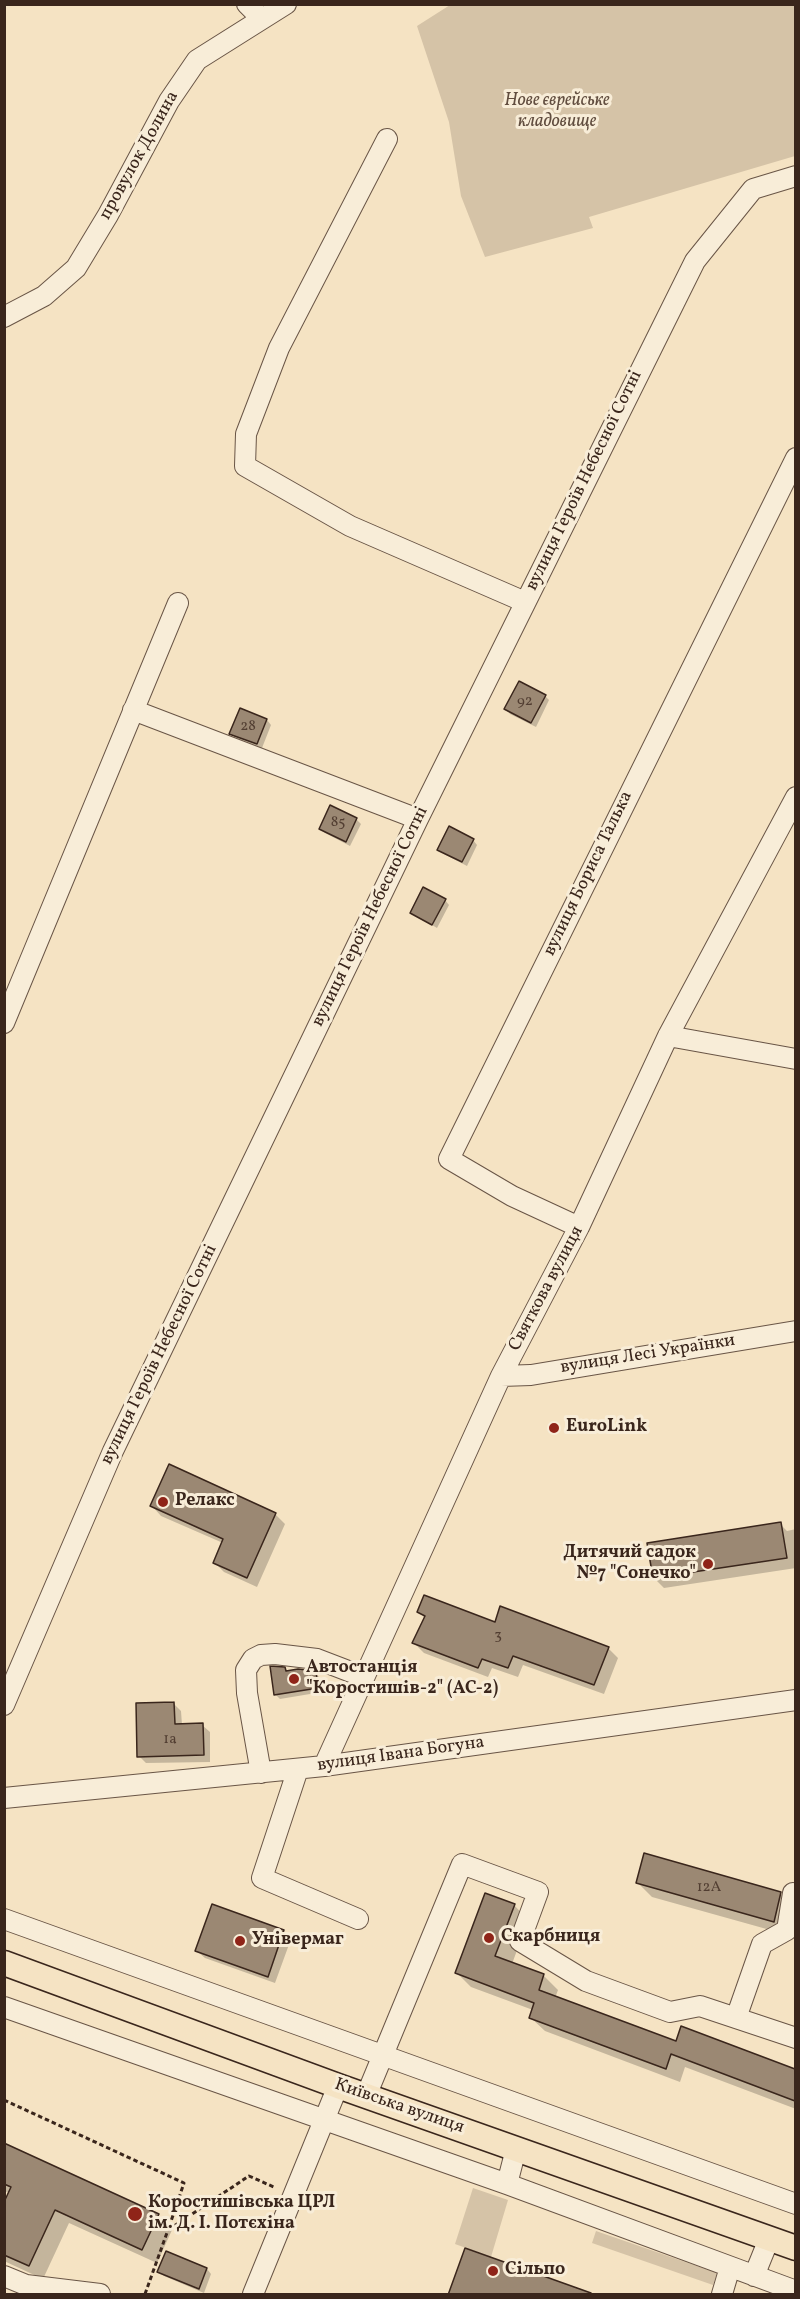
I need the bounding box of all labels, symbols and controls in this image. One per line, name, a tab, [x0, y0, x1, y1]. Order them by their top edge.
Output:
street label: провулок Долина	[96, 88, 184, 224]
park label: Нове єврейське кладовище	[504, 91, 610, 134]
street label: вулиця Героїв Небесної Сотні	[522, 367, 648, 595]
house number: 92	[517, 693, 533, 711]
house number: 28	[240, 718, 256, 736]
street label: вулиця Бориса Талька	[540, 788, 638, 960]
street label: вулиця Героїв Небесної Сотні	[308, 803, 434, 1031]
house number: 85	[331, 814, 345, 832]
street label: Святкова вулиця	[505, 1223, 589, 1355]
street label: вулиця Героїв Небесної Сотні	[97, 1241, 223, 1469]
street label: вулиця Лесі Українки	[559, 1331, 737, 1379]
place label: EuroLink	[566, 1417, 647, 1439]
marker: EuroLink	[547, 1421, 561, 1435]
place label: Релакс	[175, 1491, 235, 1513]
marker: Релакс	[156, 1495, 170, 1509]
place label: Дитячий садок №7 "Сонечко"	[563, 1543, 696, 1586]
marker: Дитячий садок №7 "Сонечко"	[701, 1557, 715, 1571]
house number: 3	[494, 1627, 502, 1645]
place label: Автостанція "Коростишів-2" (АС-2)	[306, 1658, 498, 1700]
marker: Автостанція "Коростишів-2" (АС-2)	[287, 1672, 301, 1686]
house number: 1а	[163, 1731, 177, 1749]
street label: вулиця Івана Богуна	[316, 1733, 486, 1777]
house number: 12А	[697, 1879, 721, 1897]
place label: Скарбниця	[501, 1927, 600, 1949]
place label: Універмаг	[252, 1930, 344, 1952]
marker: Скарбниця	[482, 1931, 496, 1945]
marker: Універмаг	[233, 1934, 247, 1948]
street label: Київська вулиця	[331, 2075, 467, 2139]
place label: Коростишівська ЦРЛ ім. Д. І. Потєхіна	[148, 2193, 335, 2236]
marker: Коростишівська ЦРЛ ім. Д. І. Потєхіна	[126, 2205, 144, 2223]
place label: Сільпо	[505, 2260, 565, 2282]
marker: Сільпо	[486, 2264, 500, 2278]

